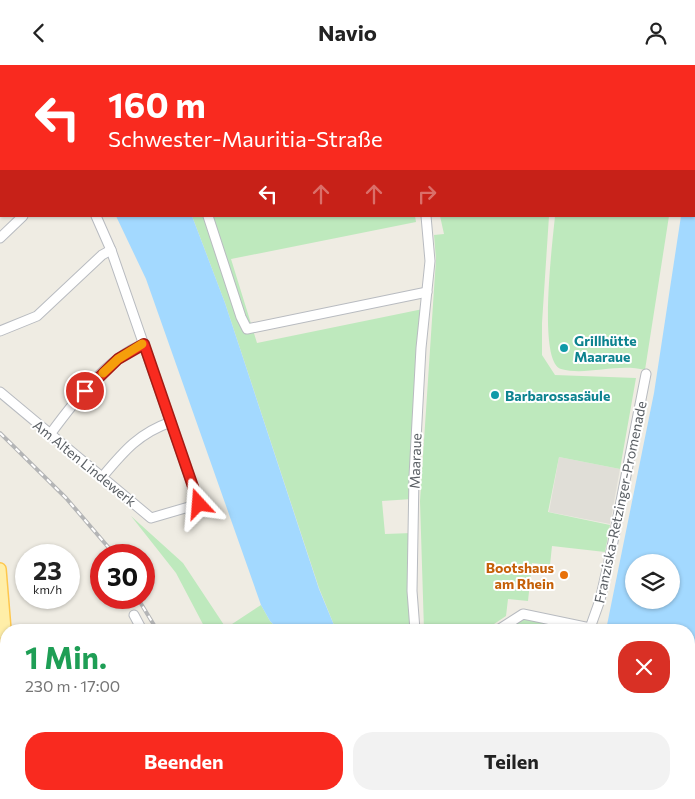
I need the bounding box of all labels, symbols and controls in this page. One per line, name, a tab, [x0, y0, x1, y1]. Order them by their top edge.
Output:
icon: back	[25, 19, 53, 47]
text: Navio	[318, 19, 377, 46]
icon: person	[642, 19, 670, 47]
text: 160 m	[108, 82, 206, 125]
icon: left	[25, 85, 90, 150]
text: Schwester-Mauritia-Straße	[108, 125, 383, 152]
icon: left	[254, 180, 282, 208]
icon: ahead	[307, 180, 335, 208]
icon: ahead	[360, 180, 388, 208]
icon: right	[413, 180, 441, 208]
place label: Grillhütte Maaraue	[574, 332, 637, 365]
marker: Grillhütte Maaraue	[558, 342, 570, 354]
pin	[64, 370, 106, 412]
icon: arrive	[71, 377, 99, 405]
place label: Barbarossasäule	[505, 387, 610, 404]
marker: Barbarossasäule	[489, 389, 501, 401]
street label: Franziska-Retzinger-Promenade	[590, 399, 650, 605]
street label: Am Alten Lindewerk	[30, 416, 140, 510]
street label: Maaraue	[406, 433, 424, 489]
position arrow	[172, 477, 224, 529]
speed limit sign: 30	[90, 544, 155, 609]
map controls	[625, 554, 680, 609]
button: layers	[625, 554, 680, 609]
text: 23	[33, 555, 62, 585]
place label: Bootshaus am Rhein	[486, 559, 554, 592]
marker: Bootshaus am Rhein	[558, 569, 570, 581]
text: km/h	[33, 582, 62, 596]
text: 1 Min.	[25, 638, 107, 675]
button: close	[618, 641, 670, 693]
text: 230 m · 17:00	[25, 676, 120, 695]
button: Beenden	[25, 732, 343, 790]
button: Teilen	[353, 732, 670, 790]

